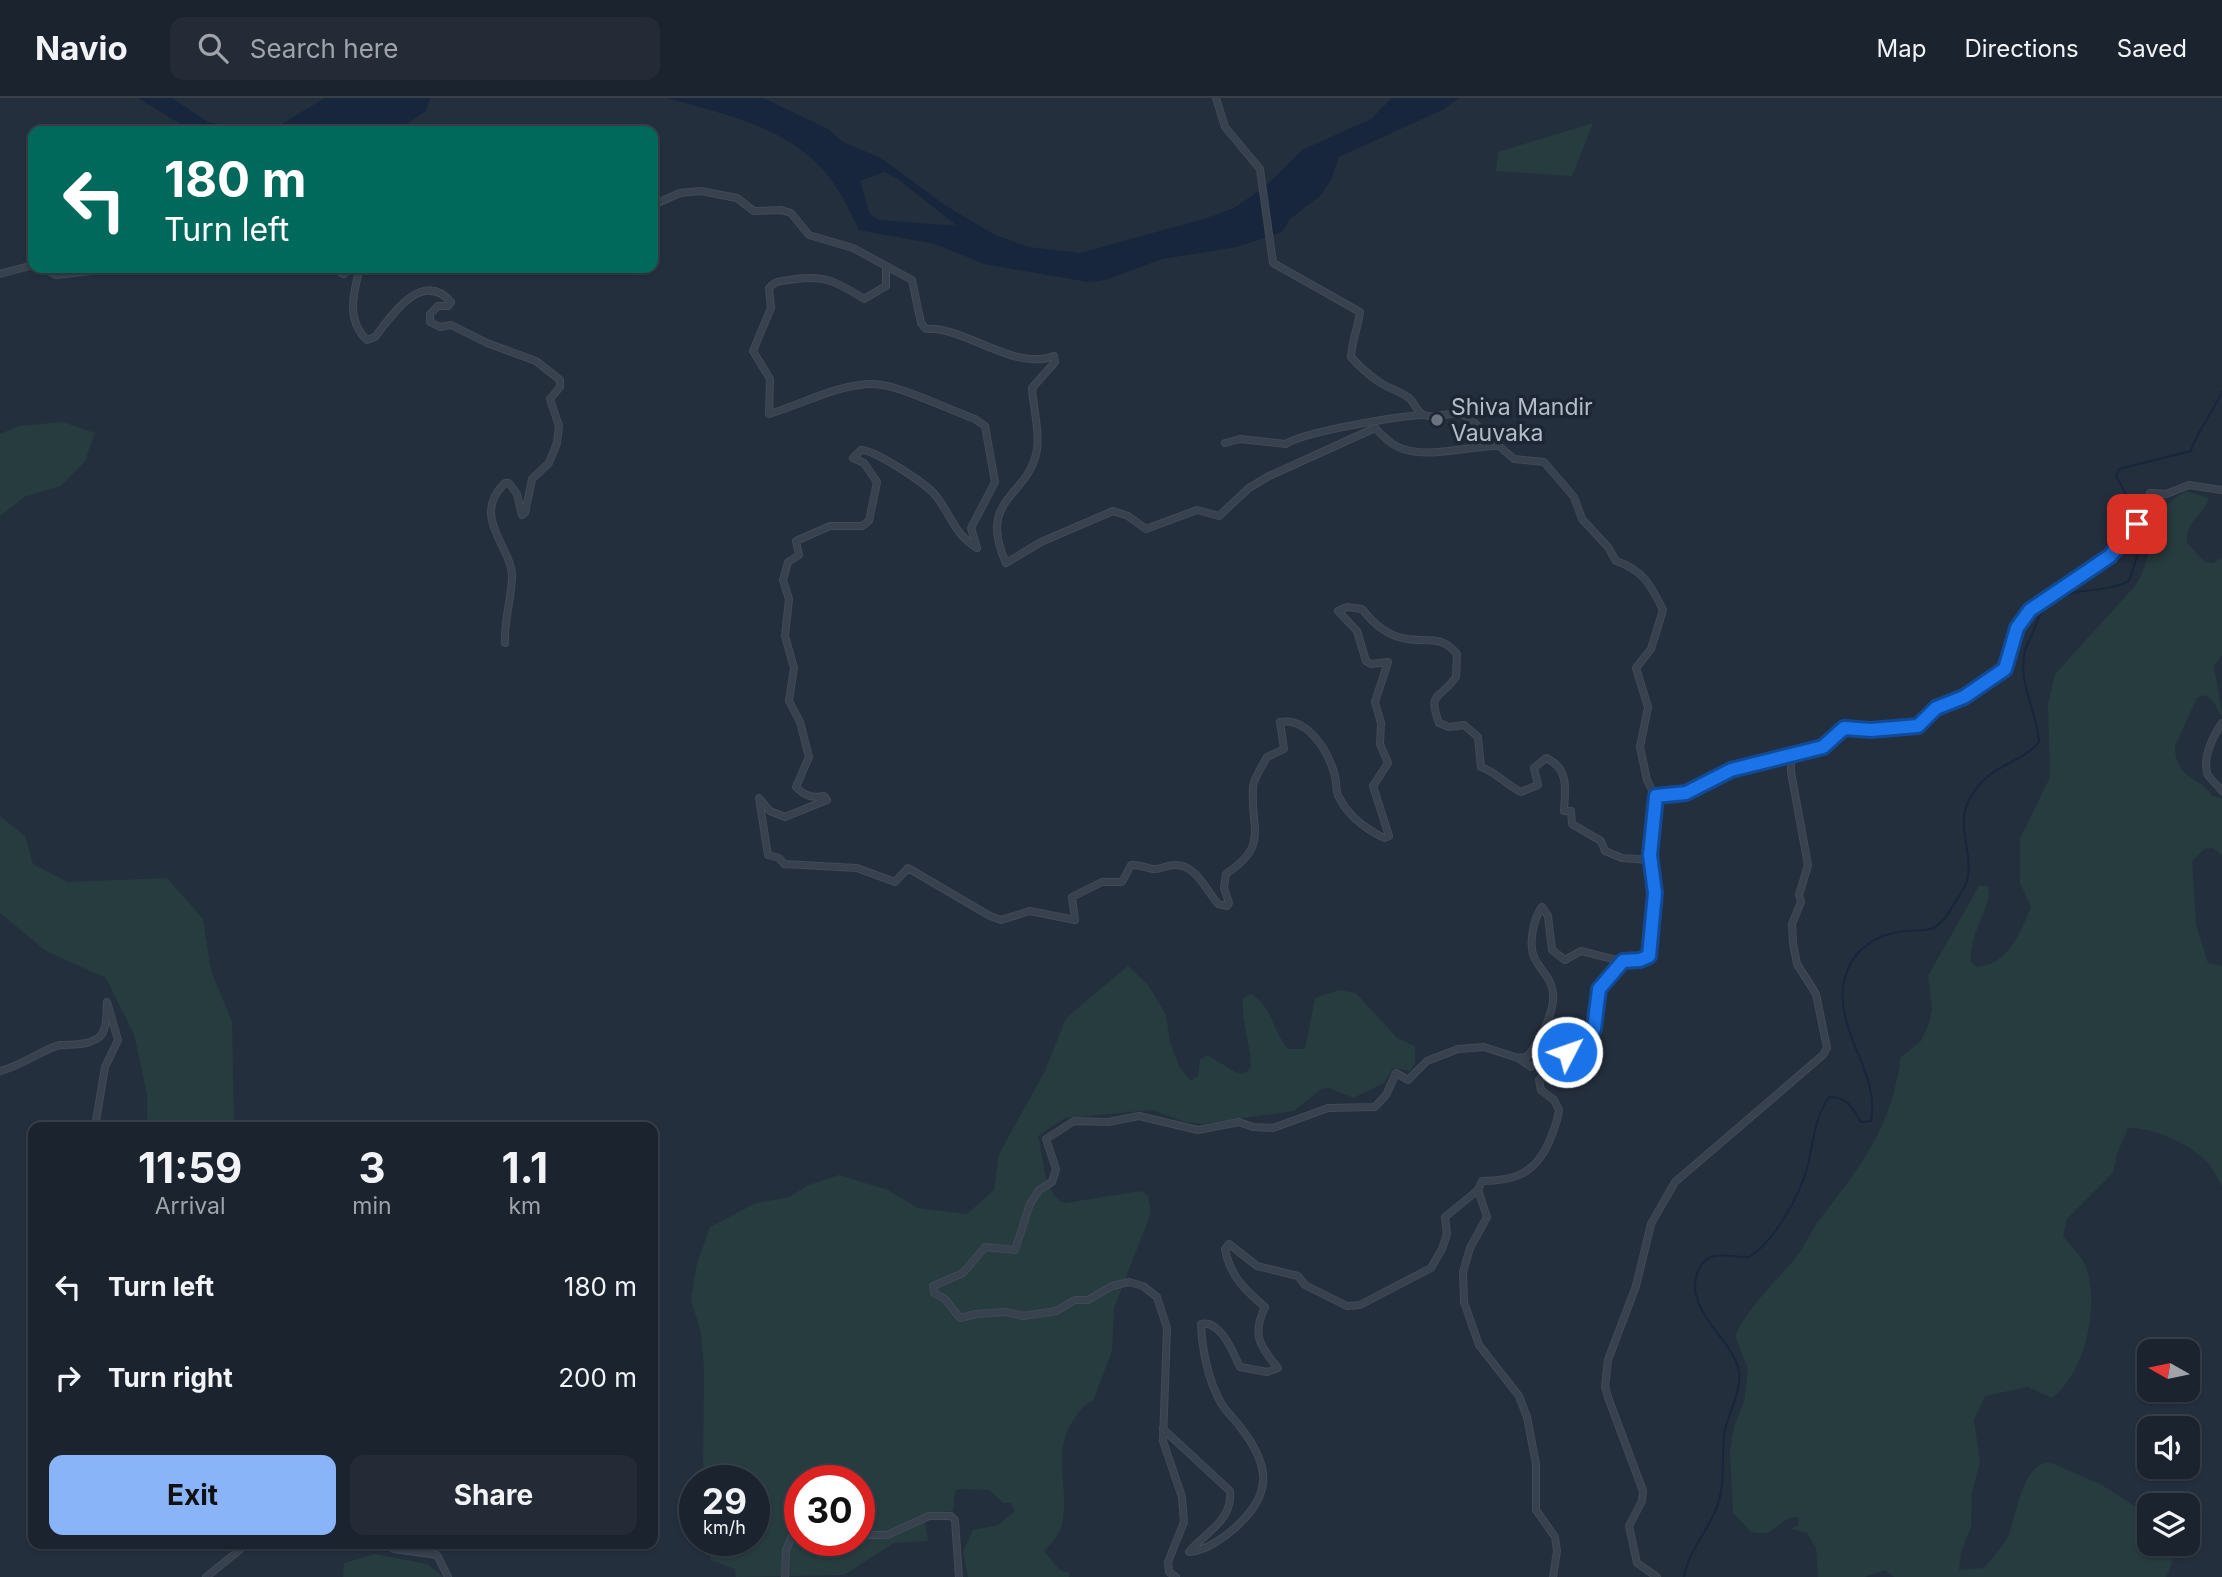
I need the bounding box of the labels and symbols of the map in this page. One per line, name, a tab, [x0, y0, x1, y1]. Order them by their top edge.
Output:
place label: Shiva Mandir Vauvaka	[1451, 393, 1593, 447]
marker: Shiva Mandir Vauvaka	[1429, 412, 1445, 428]
pin	[2107, 494, 2167, 554]
position arrow	[1530, 1015, 1604, 1089]
north arrow	[2137, 1339, 2200, 1402]
speed limit sign: 30	[784, 1465, 875, 1556]

